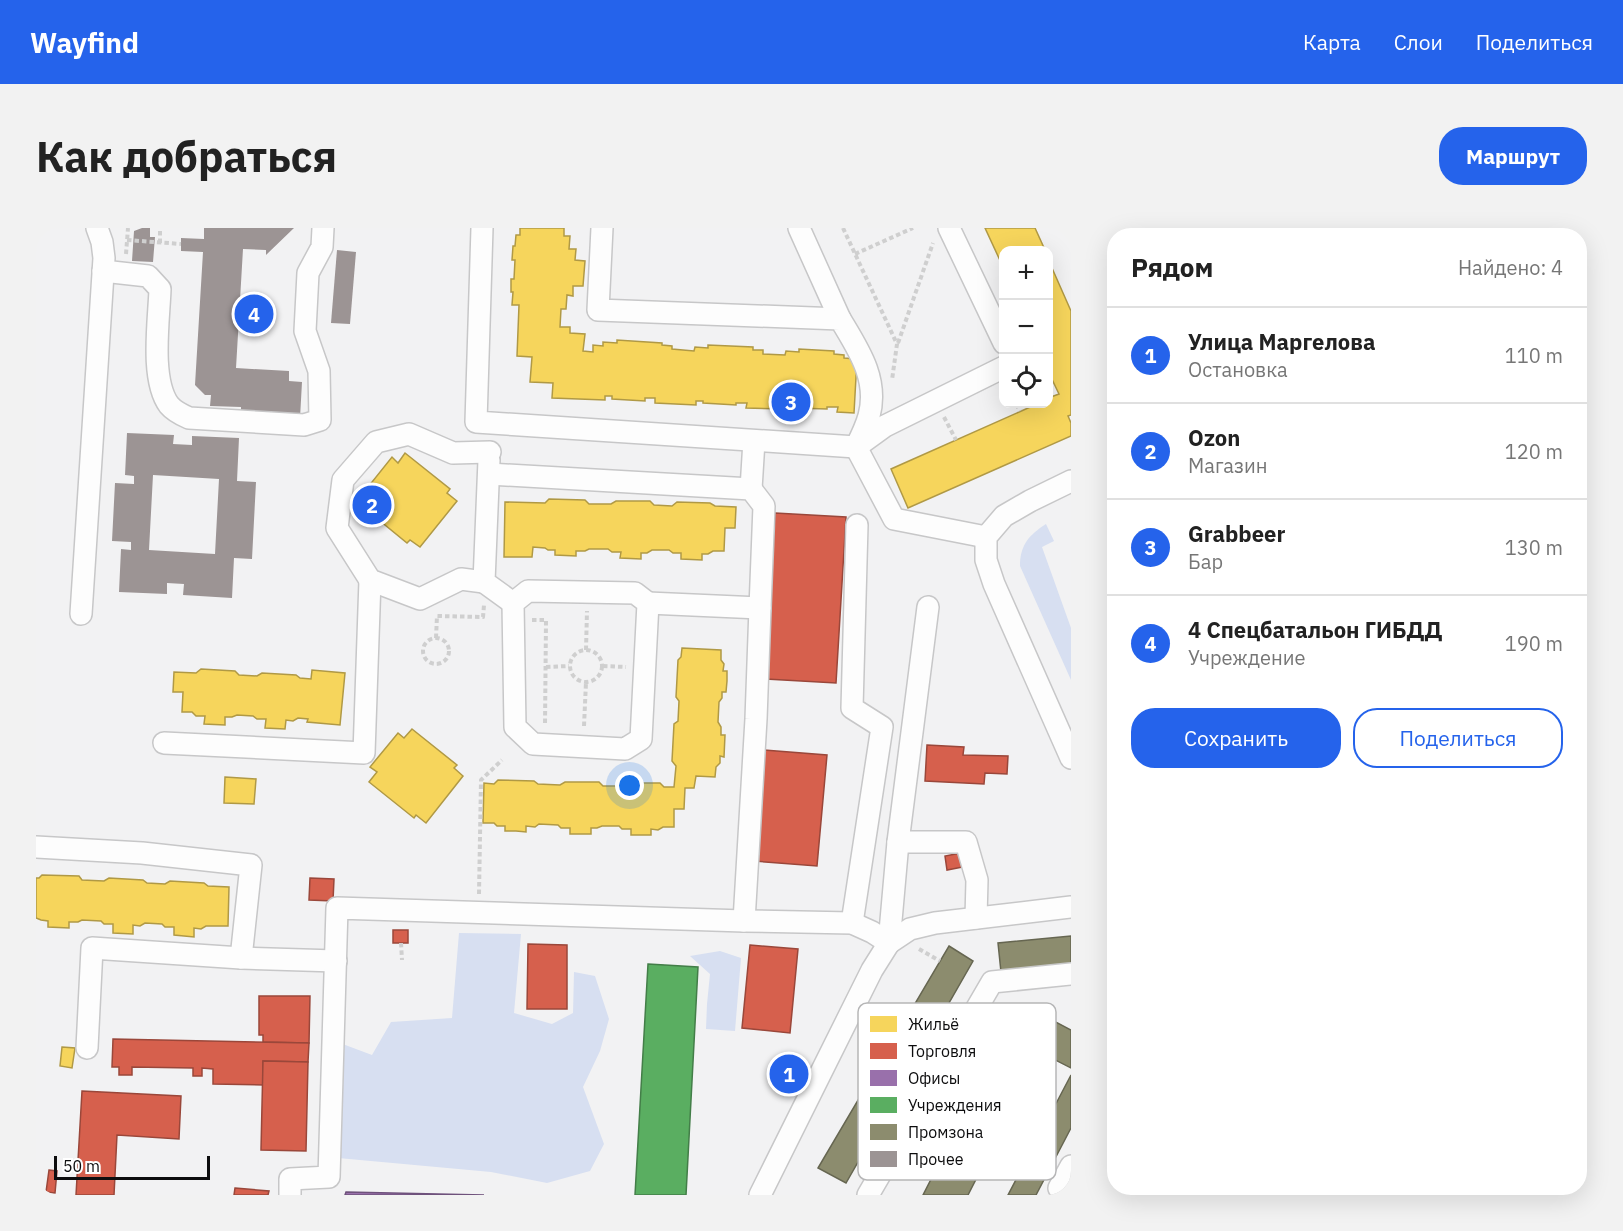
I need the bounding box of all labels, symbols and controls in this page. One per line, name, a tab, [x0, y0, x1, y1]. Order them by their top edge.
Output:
text: Wayfind	[30, 24, 139, 61]
text: Карта	[1303, 28, 1361, 56]
text: Слои	[1394, 28, 1443, 56]
text: Поделиться	[1476, 28, 1593, 56]
button: Маршрут	[1439, 127, 1587, 185]
text: Как добраться	[36, 129, 337, 184]
map controls	[999, 246, 1053, 408]
button: +	[999, 246, 1053, 300]
text: Рядом	[1131, 250, 1213, 284]
text: Найдено: 4	[1458, 254, 1563, 281]
pin: 4	[234, 292, 274, 337]
button: −	[999, 300, 1053, 354]
text: Улица Маргелова	[1188, 327, 1375, 356]
text: 1	[1145, 342, 1157, 369]
text: 110 m	[1505, 342, 1563, 369]
button: locate	[999, 354, 1053, 408]
text: Остановка	[1188, 356, 1288, 383]
pin: 3	[772, 380, 810, 424]
text: Ozon	[1188, 423, 1240, 452]
text: 2	[1145, 438, 1157, 465]
text: 120 m	[1505, 438, 1563, 465]
text: Магазин	[1188, 452, 1268, 479]
pin: 2	[352, 482, 392, 528]
text: Grabbeer	[1188, 519, 1285, 548]
text: 3	[1145, 534, 1157, 561]
text: 130 m	[1505, 534, 1563, 561]
text: Бар	[1188, 548, 1223, 575]
text: 4 Спецбатальон ГИБДД	[1188, 615, 1442, 644]
text: 4	[1145, 630, 1157, 657]
text: 190 m	[1505, 630, 1563, 657]
text: Учреждение	[1188, 644, 1305, 671]
button: Сохранить	[1131, 708, 1341, 768]
button: Поделиться	[1353, 708, 1563, 768]
your location	[615, 771, 644, 800]
legend	[858, 1003, 1056, 1180]
text: Жильё	[908, 1014, 959, 1034]
text: Торговля	[908, 1041, 976, 1061]
pin: 1	[770, 1052, 808, 1096]
text: Офисы	[908, 1068, 960, 1088]
text: Учреждения	[908, 1095, 1002, 1115]
text: Промзона	[908, 1122, 984, 1142]
text: Прочее	[908, 1149, 964, 1169]
scale bar	[54, 1153, 210, 1180]
text: 50 m	[63, 1156, 100, 1176]

